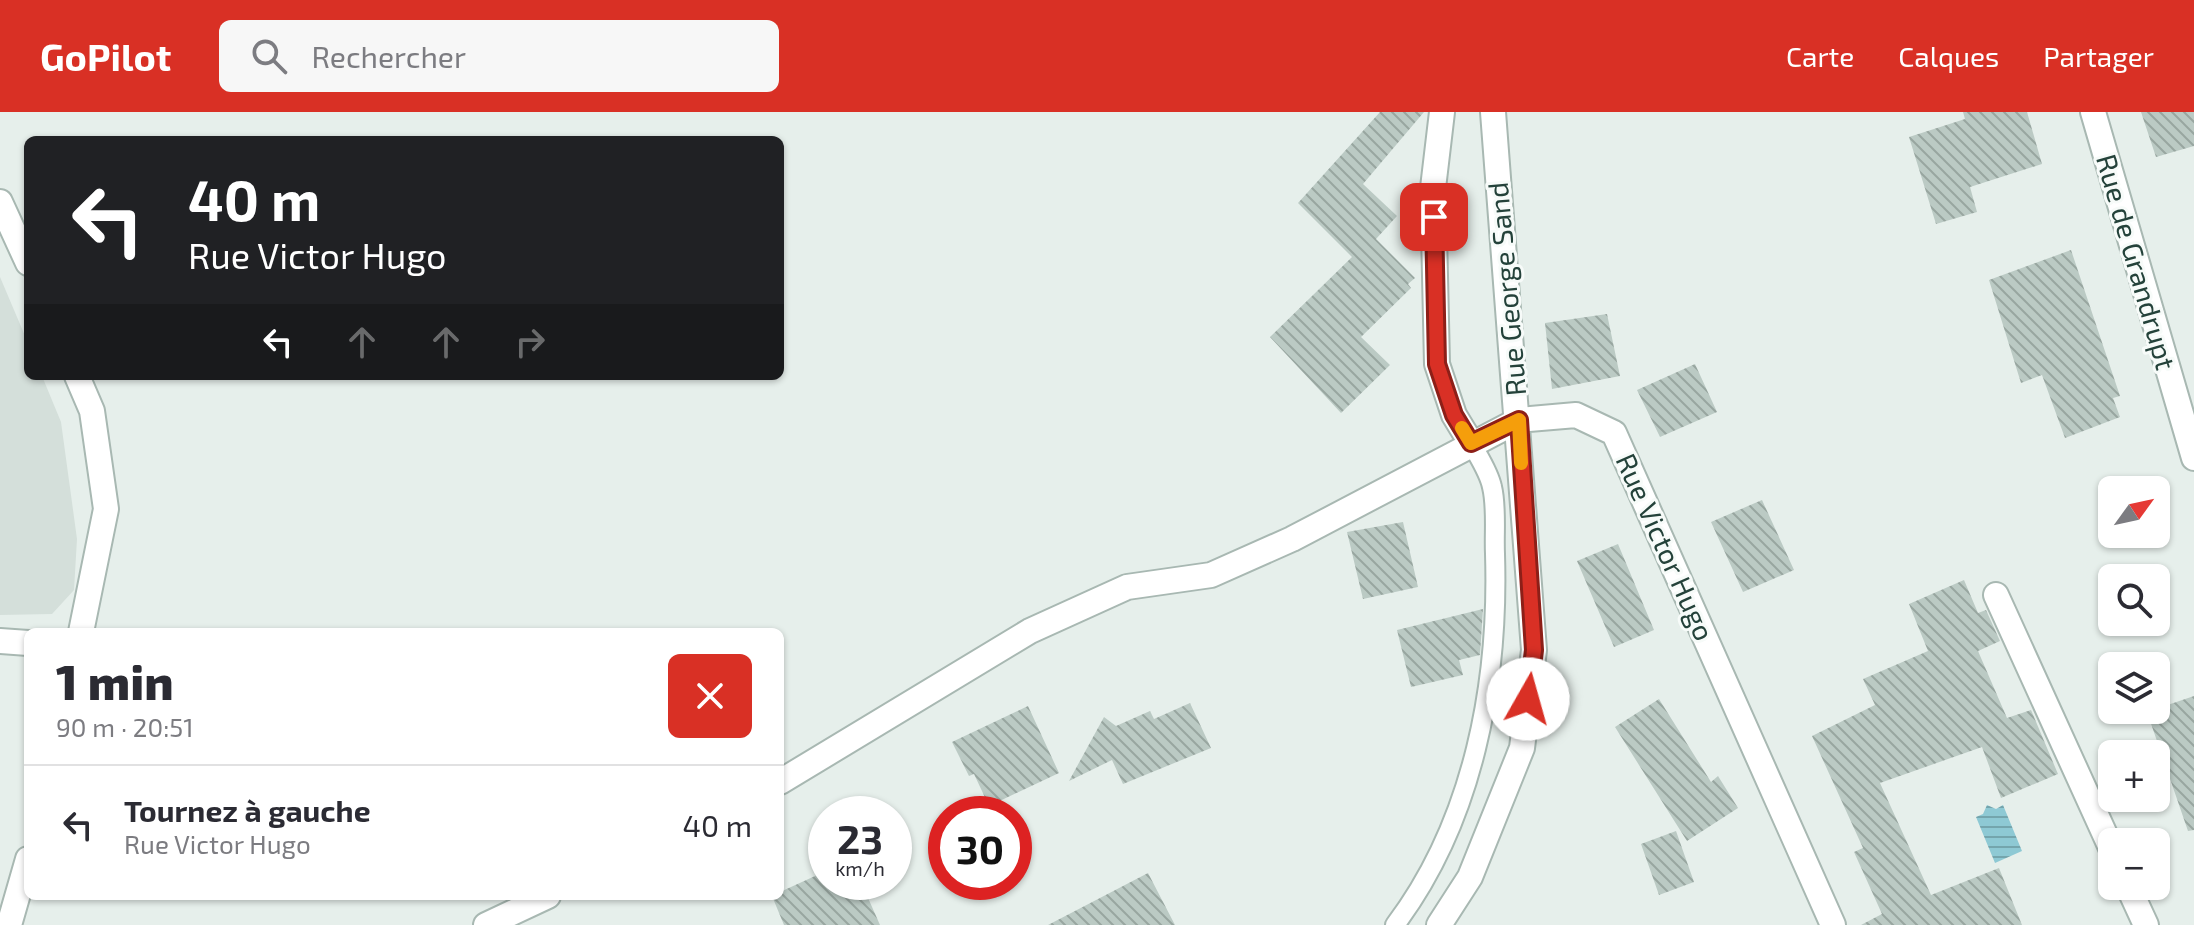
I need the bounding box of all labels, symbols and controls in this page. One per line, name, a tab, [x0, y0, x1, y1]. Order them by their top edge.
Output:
search box	[219, 20, 779, 92]
text: GoPilot	[40, 33, 171, 79]
icon: search	[247, 34, 291, 78]
text: Rechercher	[311, 38, 466, 74]
text: Carte	[1786, 39, 1854, 73]
text: Calques	[1898, 39, 1999, 73]
text: Partager	[2043, 39, 2154, 73]
street label: Rue de Grandrupt	[2090, 150, 2184, 373]
text: 40 m	[188, 165, 320, 232]
icon: left	[56, 168, 160, 272]
street label: Rue George Sand	[1480, 181, 1532, 397]
pin	[1400, 183, 1468, 251]
icon: arrive	[1412, 195, 1456, 239]
text: Rue Victor Hugo	[188, 233, 447, 276]
icon: left	[256, 320, 300, 364]
icon: ahead	[340, 320, 384, 364]
icon: ahead	[424, 320, 468, 364]
icon: right	[508, 320, 552, 364]
street label: Rue Victor Hugo	[1609, 448, 1722, 645]
north arrow	[2098, 476, 2170, 548]
map controls	[2098, 476, 2170, 900]
button: search	[2098, 564, 2170, 636]
text: 1 min	[56, 652, 174, 710]
button: layers	[2098, 652, 2170, 724]
button: close	[668, 654, 752, 738]
position arrow	[1486, 657, 1570, 741]
text: 90 m · 20:51	[56, 711, 194, 742]
button: +	[2098, 740, 2170, 812]
text: Tournez à gauche	[124, 792, 371, 828]
speed limit sign: 30	[928, 796, 1032, 900]
icon: left	[56, 803, 100, 847]
text: 40 m	[682, 807, 752, 843]
text: 23	[837, 814, 883, 862]
text: Rue Victor Hugo	[124, 828, 311, 859]
button: −	[2098, 828, 2170, 900]
text: km/h	[835, 856, 885, 880]

